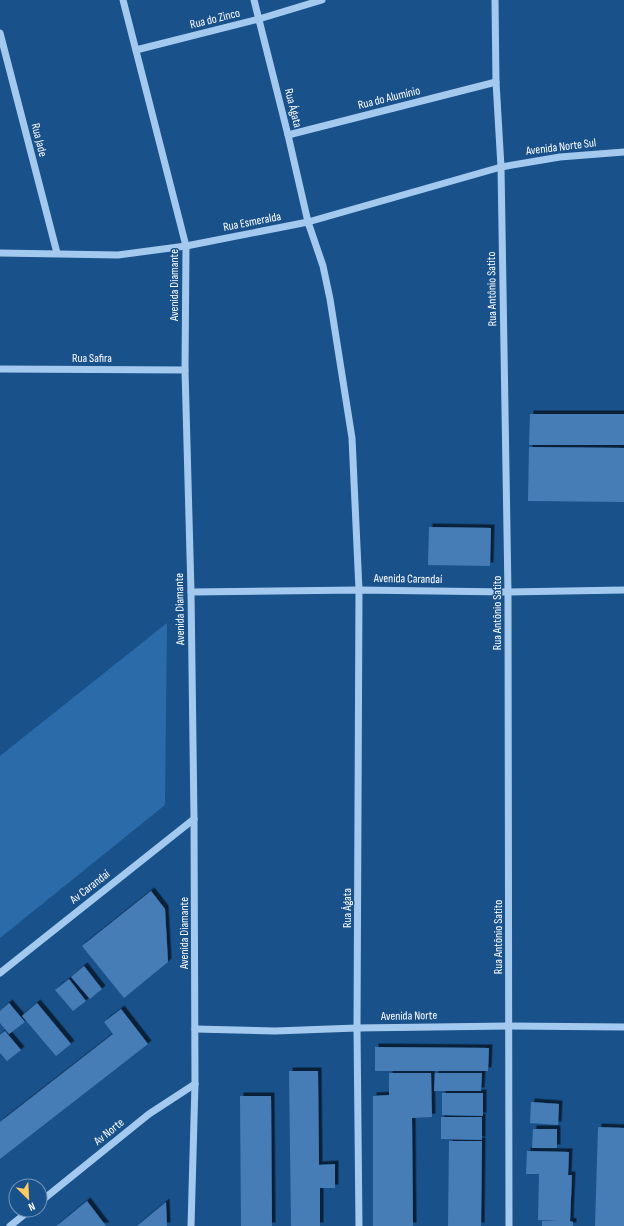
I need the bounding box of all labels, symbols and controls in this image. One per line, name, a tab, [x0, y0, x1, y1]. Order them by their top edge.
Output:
street label: Rua do Zinco	[188, 6, 242, 32]
street label: Rua do Alumínio	[356, 83, 422, 113]
street label: Rua Ágata	[281, 87, 305, 130]
street label: Rua Jade	[28, 122, 50, 158]
street label: Avenida Norte Sul	[524, 135, 597, 159]
street label: Rua Esmeralda	[222, 209, 283, 235]
street label: Avenida Diamante	[167, 249, 182, 322]
street label: Rua Antônio Satito	[484, 252, 500, 326]
street label: Rua Safira	[72, 351, 112, 366]
street label: Avenida Carandaí	[373, 571, 443, 587]
street label: Avenida Diamante	[172, 573, 188, 646]
street label: Rua Antônio Satito	[490, 576, 505, 650]
street label: Av Carandaí	[66, 866, 114, 908]
street label: Rua Ágata	[340, 888, 355, 928]
street label: Avenida Diamante	[177, 897, 192, 970]
street label: Rua Antônio Satito	[491, 900, 506, 974]
street label: Avenida Norte	[380, 1008, 437, 1024]
street label: Av Norte	[90, 1115, 127, 1149]
north arrow	[8, 1178, 48, 1218]
text: N	[26, 1200, 37, 1214]

